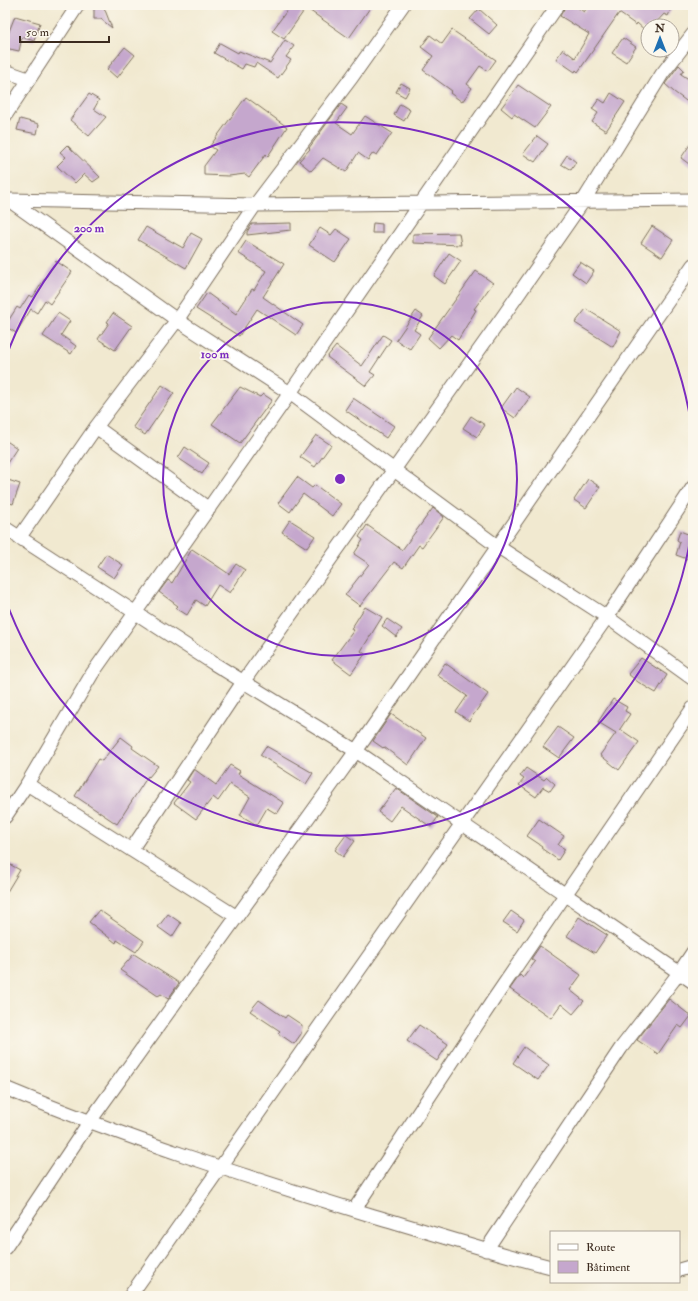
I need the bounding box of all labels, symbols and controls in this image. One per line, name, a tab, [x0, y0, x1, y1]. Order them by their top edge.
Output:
scale bar	[20, 18, 109, 44]
north arrow	[640, 18, 680, 58]
text: N	[654, 22, 666, 35]
text: 50 m	[26, 25, 50, 40]
text: 200 m	[74, 221, 105, 236]
text: 100 m	[201, 347, 230, 362]
centre of rings	[333, 472, 347, 486]
legend	[550, 1231, 680, 1283]
text: Route	[586, 1240, 615, 1255]
text: Bâtiment	[586, 1260, 630, 1275]

